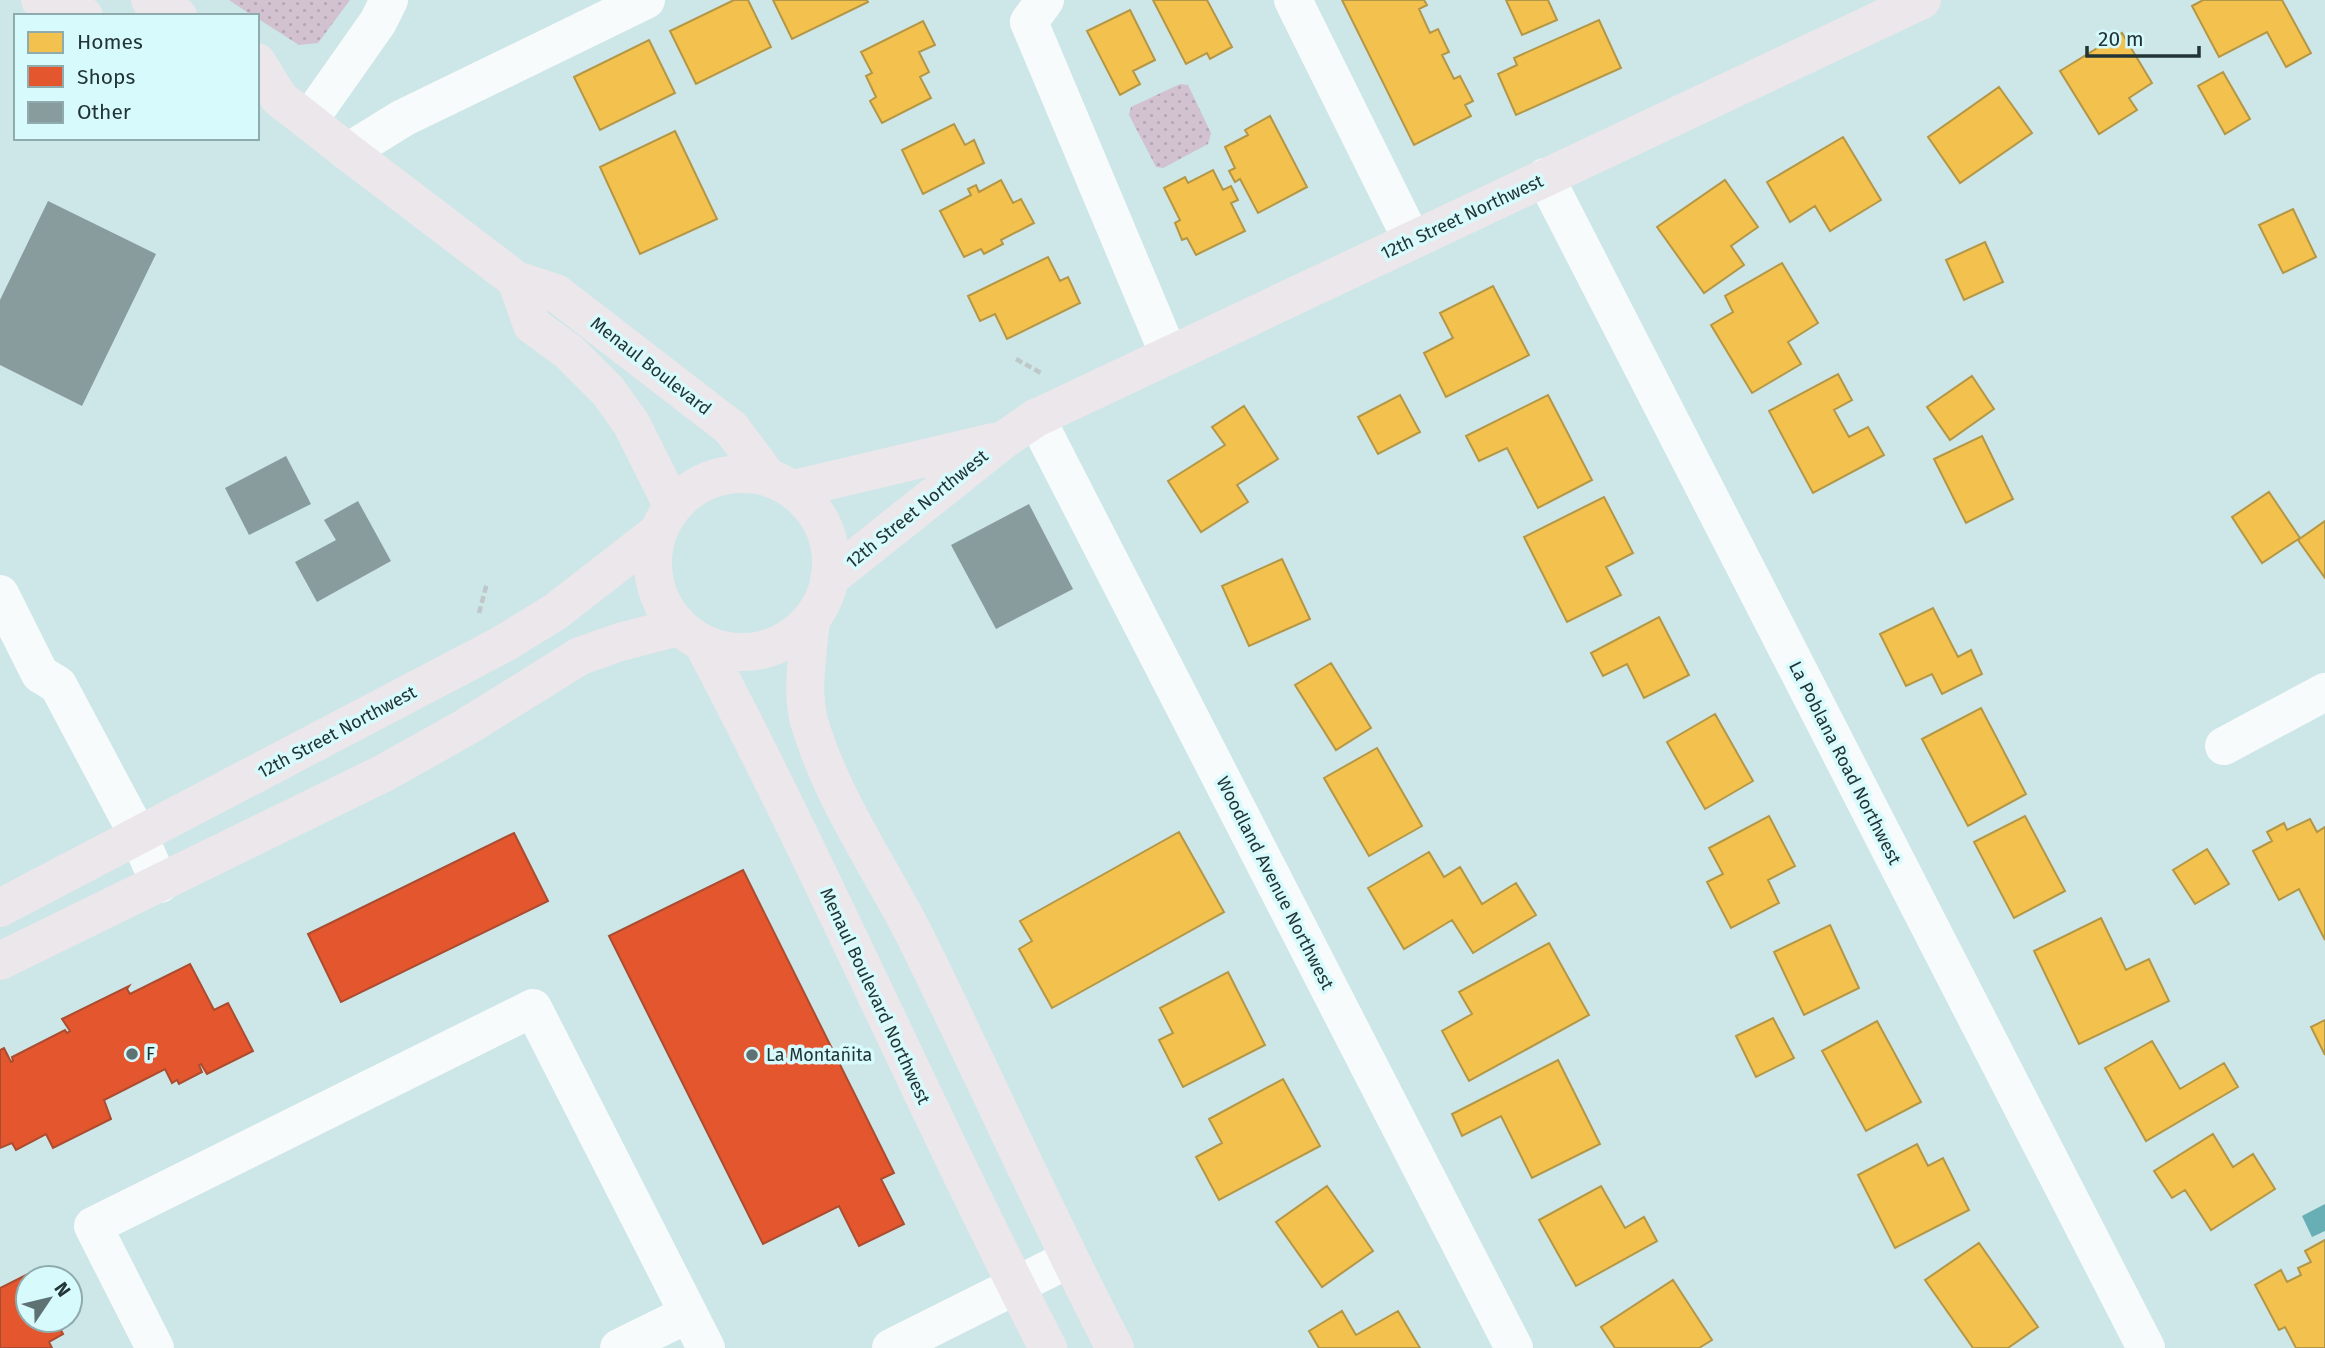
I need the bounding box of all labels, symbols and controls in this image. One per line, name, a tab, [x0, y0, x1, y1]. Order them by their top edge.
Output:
legend	[14, 14, 259, 140]
scale bar	[2087, 14, 2199, 58]
text: 20 m	[2098, 26, 2144, 52]
text: Homes	[77, 29, 143, 55]
text: Shops	[77, 64, 135, 90]
text: Other	[77, 99, 131, 125]
street label: 12th Street Northwest	[1377, 170, 1547, 264]
street label: Menaul Boulevard	[586, 312, 716, 420]
street label: 12th Street Northwest	[841, 445, 993, 573]
street label: La Poblana Road Northwest	[1784, 658, 1906, 869]
street label: 12th Street Northwest	[254, 681, 421, 783]
street label: Woodland Avenue Northwest	[1212, 773, 1339, 994]
street label: Menaul Boulevard Northwest	[815, 884, 935, 1108]
place label: F	[146, 1043, 155, 1065]
place label: La Montañita	[766, 1044, 872, 1066]
marker: F	[124, 1046, 140, 1062]
marker: La Montañita	[744, 1047, 760, 1063]
north arrow	[14, 1264, 84, 1334]
text: N	[49, 1278, 76, 1301]

